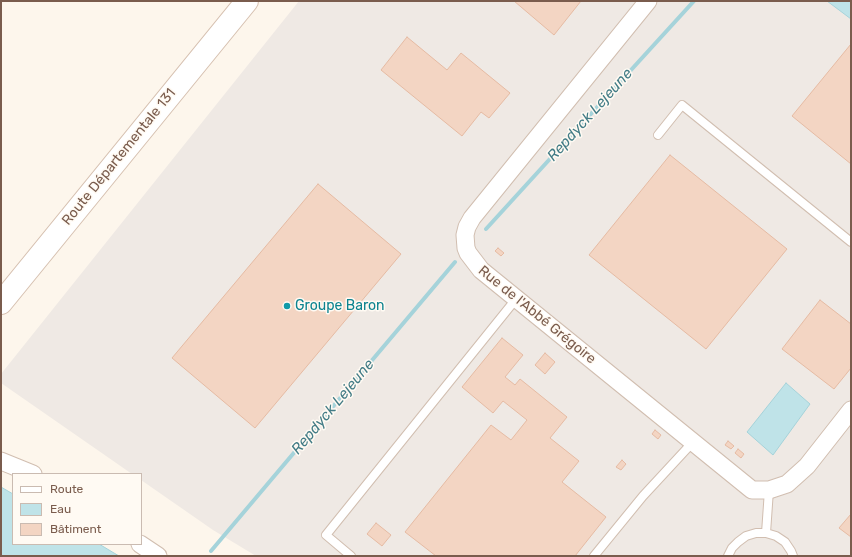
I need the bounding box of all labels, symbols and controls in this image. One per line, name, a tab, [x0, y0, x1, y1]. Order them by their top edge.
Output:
water label: Repdyck Lejeune	[544, 65, 636, 165]
street label: Route Départementale 131	[59, 85, 179, 229]
street label: Rue de l'Abbé Grégoire	[475, 262, 599, 368]
place label: Groupe Baron	[295, 298, 385, 314]
marker: Groupe Baron	[282, 301, 292, 311]
water label: Repdyck Lejeune	[288, 356, 378, 458]
legend	[12, 473, 142, 545]
text: Route	[50, 482, 83, 496]
text: Eau	[50, 502, 71, 516]
text: Bâtiment	[50, 522, 101, 536]

